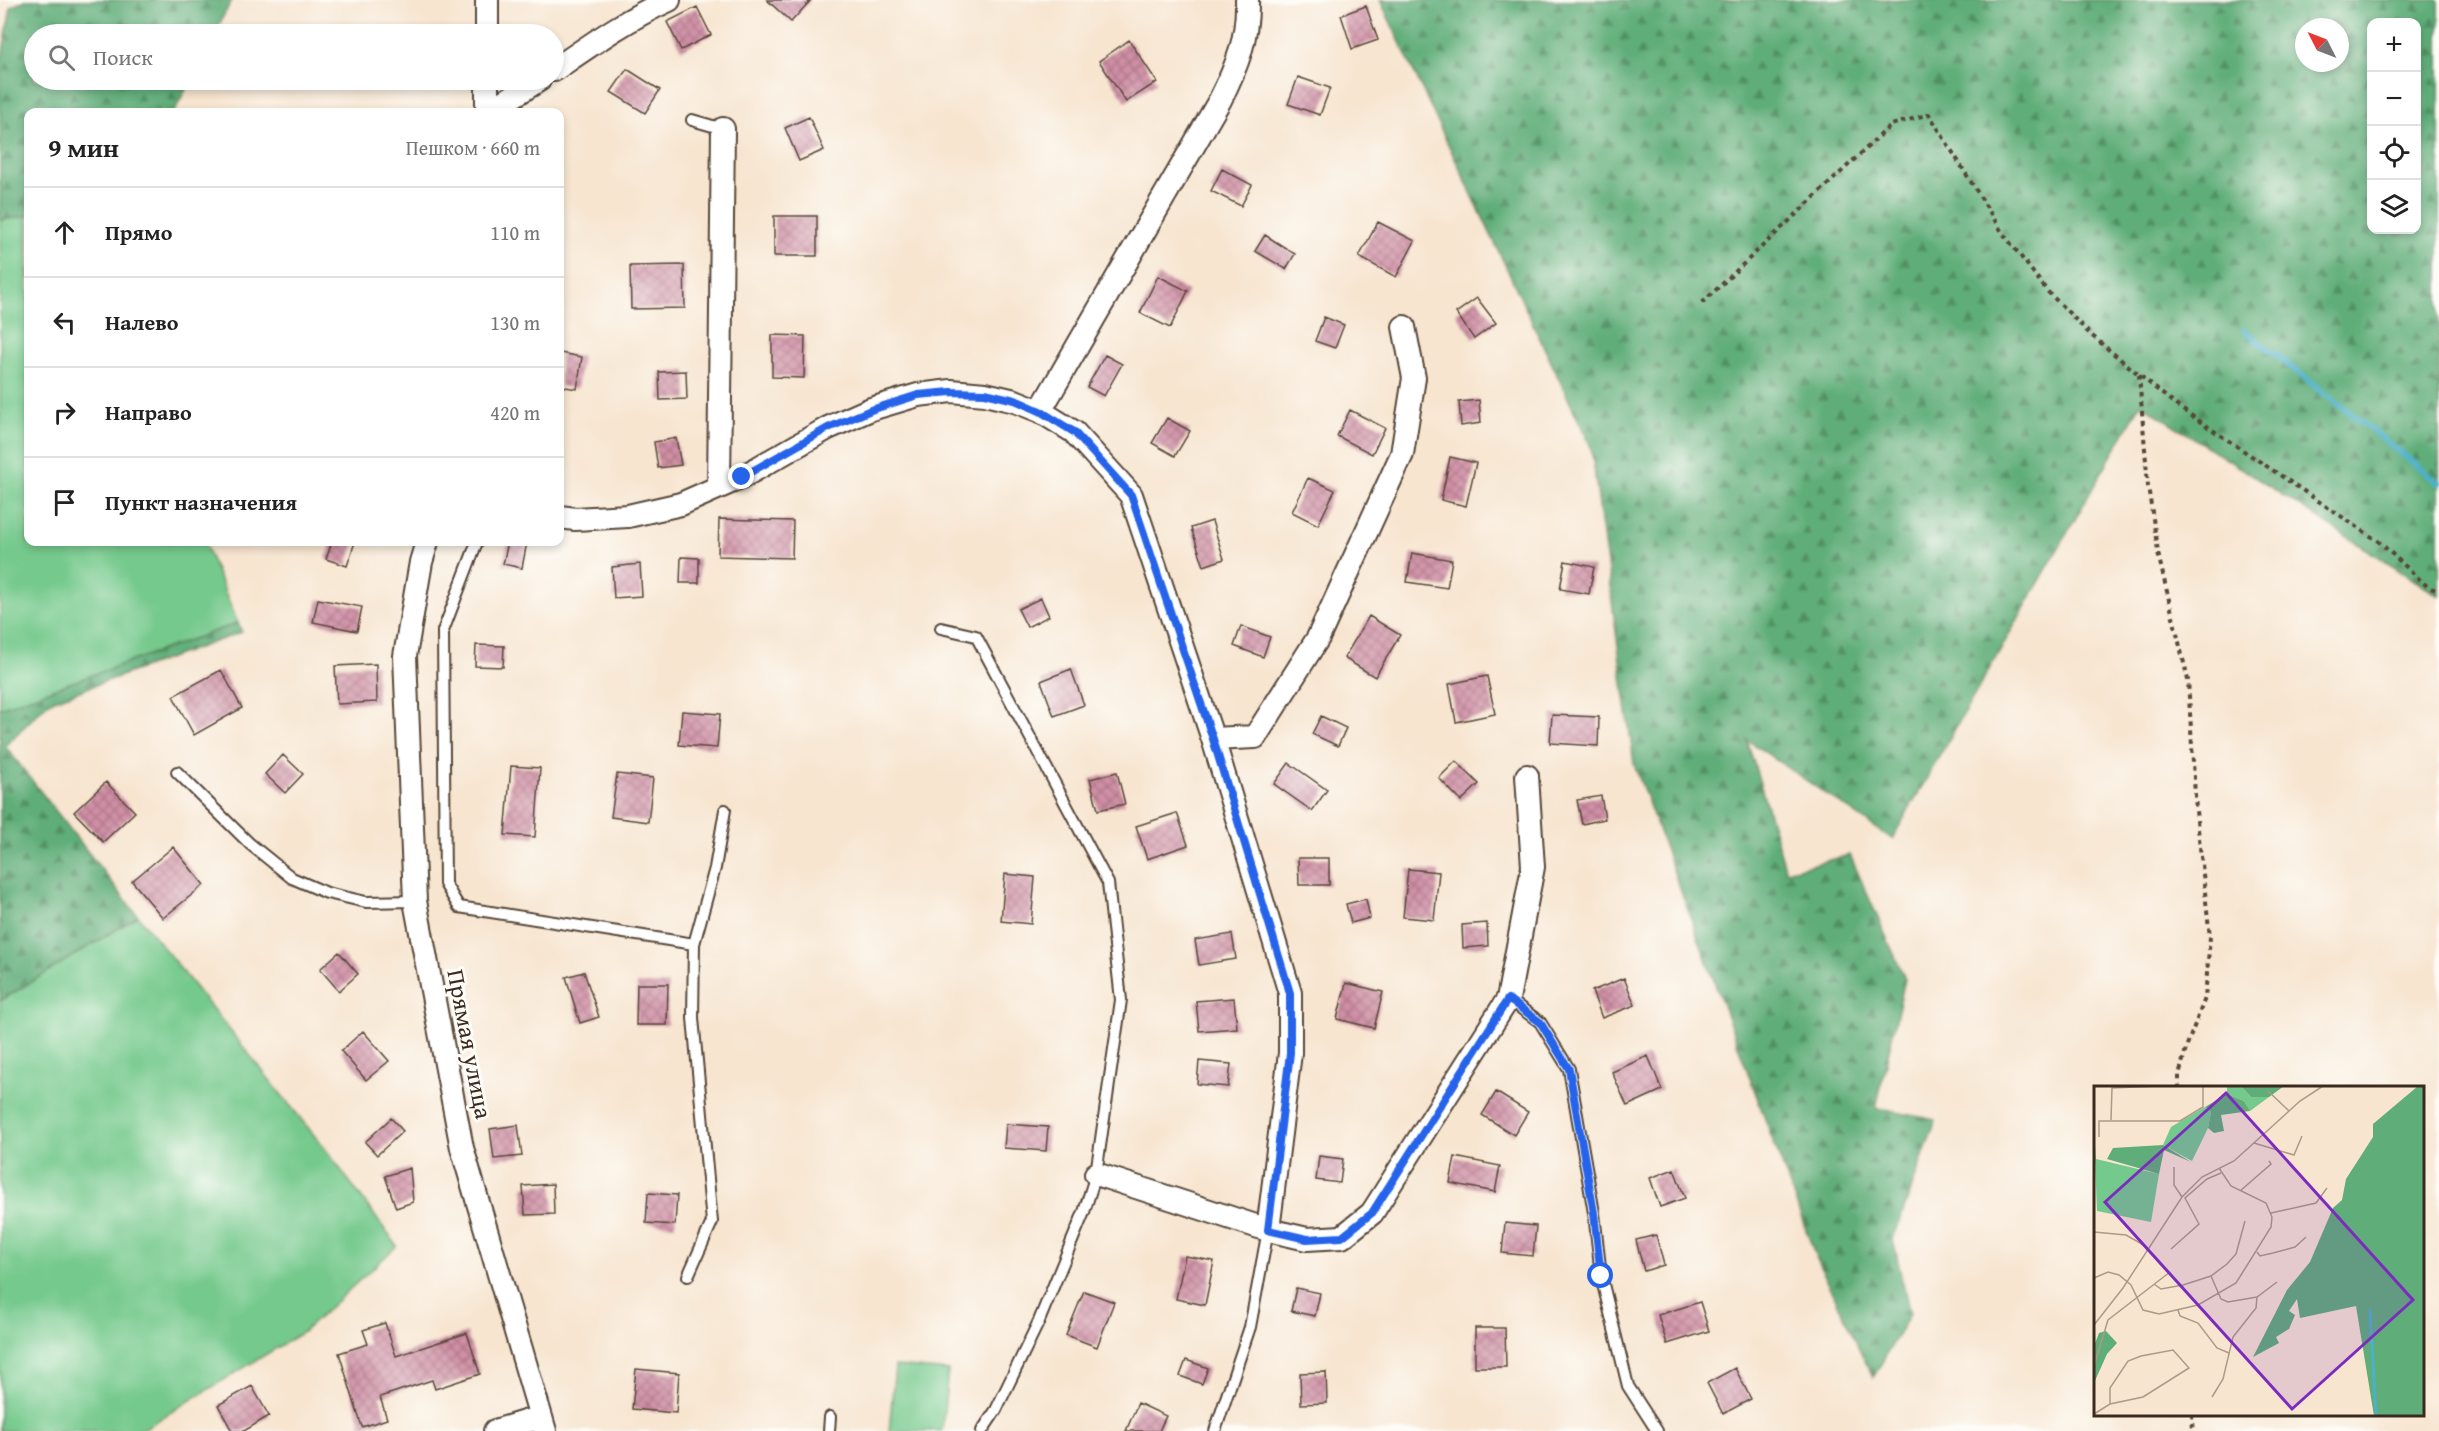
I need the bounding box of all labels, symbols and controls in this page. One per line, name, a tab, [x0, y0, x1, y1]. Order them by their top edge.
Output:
north arrow	[2295, 18, 2349, 72]
map controls	[2367, 18, 2421, 234]
button: +	[2367, 18, 2421, 72]
search box	[24, 24, 564, 90]
icon: search	[45, 41, 78, 74]
text: Поиск	[93, 41, 153, 73]
button: −	[2367, 72, 2421, 126]
button: locate	[2367, 126, 2421, 180]
text: 9 мин	[48, 128, 119, 167]
text: Пешком · 660 m	[406, 133, 540, 162]
button: layers	[2367, 180, 2421, 234]
icon: ahead	[48, 216, 81, 249]
text: Прямо	[105, 216, 172, 248]
text: 110 m	[490, 218, 540, 247]
icon: left	[48, 306, 81, 339]
text: Налево	[105, 306, 178, 338]
text: 130 m	[490, 308, 540, 337]
icon: right	[48, 396, 81, 429]
text: Направо	[105, 396, 192, 428]
text: 420 m	[490, 398, 540, 427]
route end	[728, 463, 754, 489]
icon: arrive	[48, 486, 81, 519]
text: Пункт назначения	[105, 486, 297, 518]
street label: Прямая улица	[438, 966, 502, 1122]
inset map	[2094, 1086, 2424, 1416]
route start	[1587, 1262, 1613, 1288]

